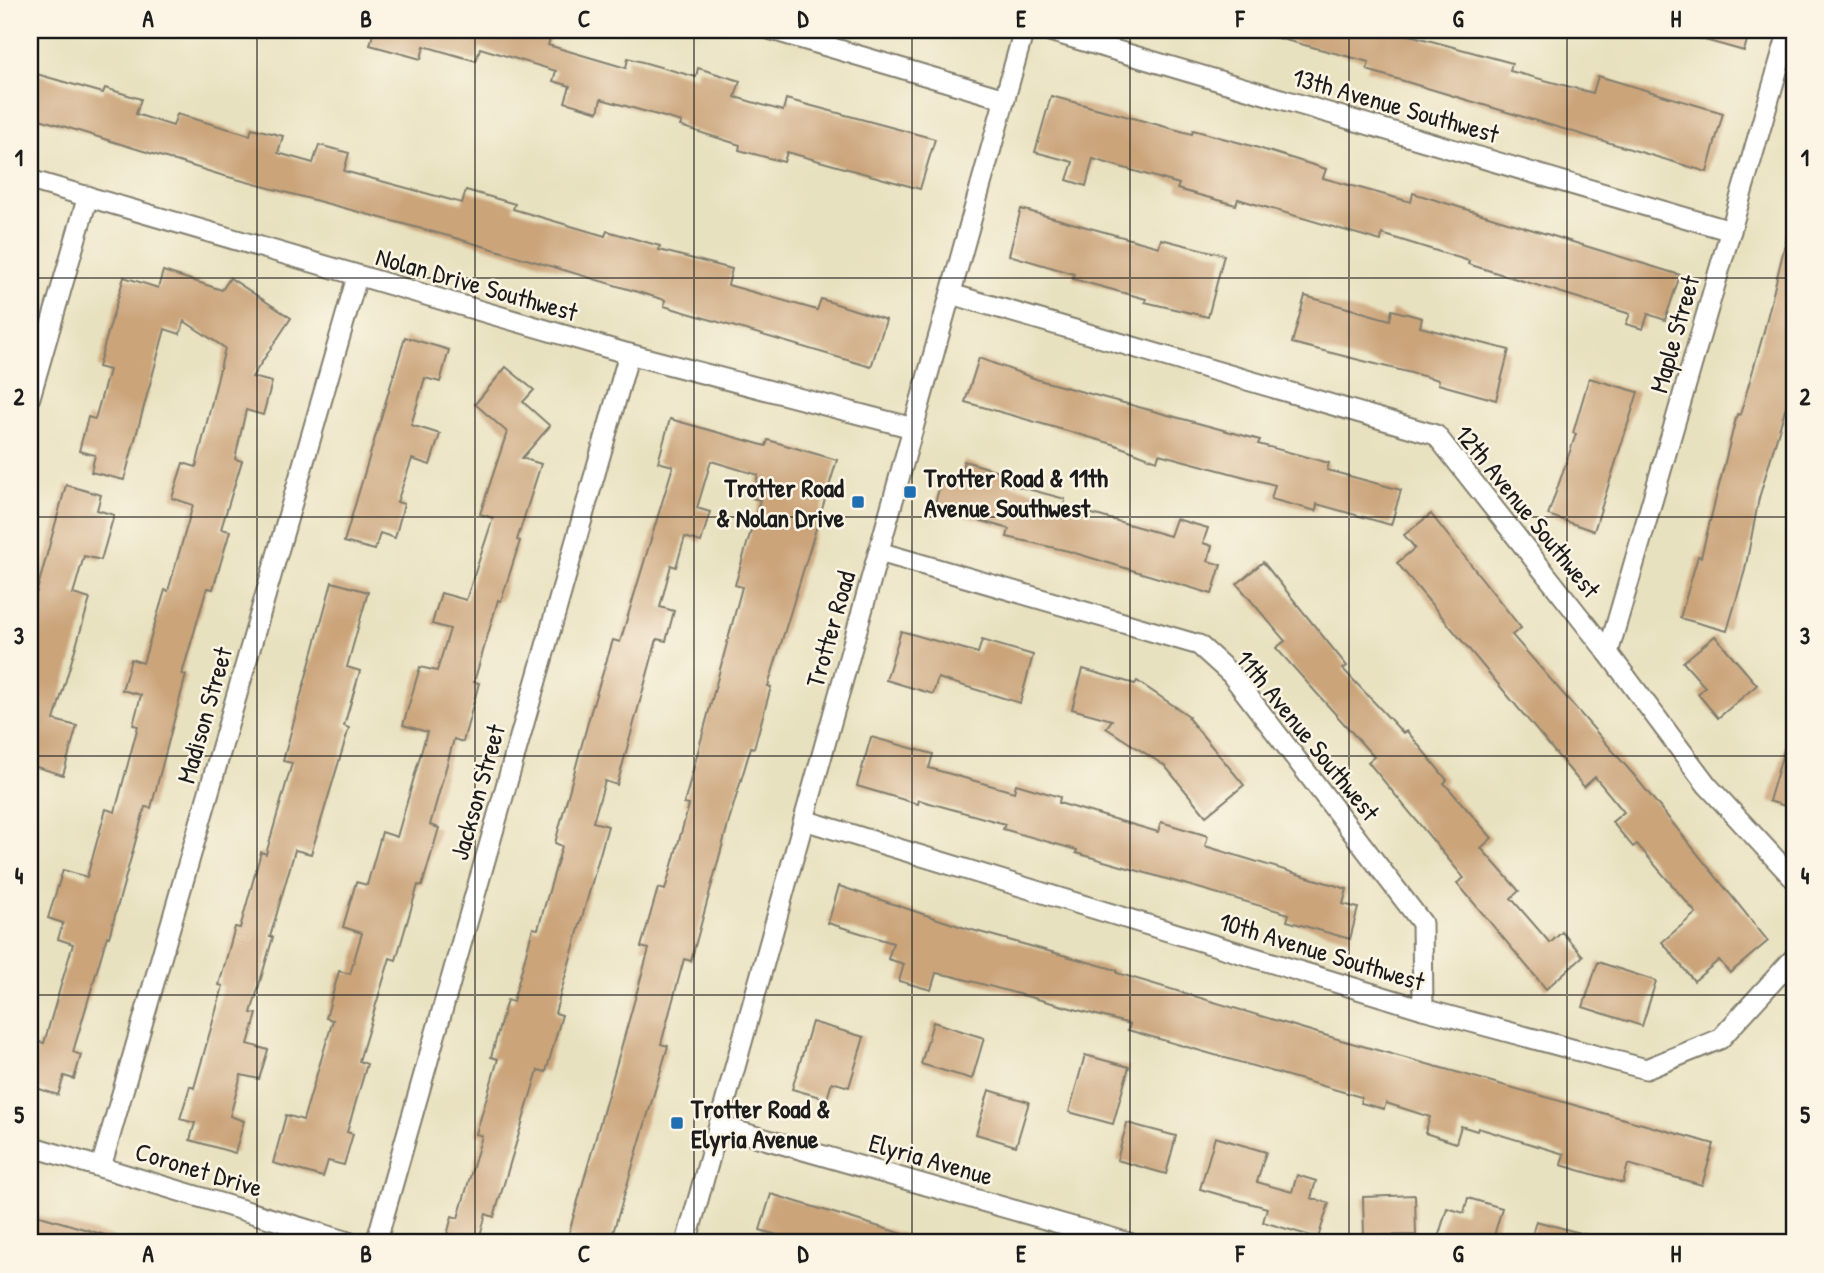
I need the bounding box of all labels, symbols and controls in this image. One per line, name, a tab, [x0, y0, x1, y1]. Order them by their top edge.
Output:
text: A	[142, 3, 154, 34]
text: B	[360, 3, 372, 34]
text: C	[578, 3, 590, 34]
text: D	[798, 3, 810, 34]
text: E	[1016, 3, 1027, 34]
text: F	[1235, 3, 1246, 34]
text: G	[1452, 3, 1464, 34]
text: H	[1671, 3, 1682, 34]
street label: 13th Avenue Southwest	[1289, 59, 1504, 151]
text: 1	[15, 142, 23, 173]
text: 1	[1801, 142, 1809, 173]
street label: Nolan Drive Southwest	[372, 238, 583, 330]
street label: Maple Street	[1641, 270, 1708, 397]
text: 2	[14, 381, 25, 412]
text: 2	[1800, 381, 1811, 412]
street label: 12th Avenue Southwest	[1447, 417, 1609, 606]
place label: Trotter Road & 11th Avenue Southwest	[923, 460, 1108, 525]
place label: Trotter Road & Nolan Drive	[716, 470, 845, 535]
marker: Trotter Road & 11th Avenue Southwest	[902, 484, 918, 500]
marker: Trotter Road & Nolan Drive	[850, 494, 866, 510]
street label: Trotter Road	[797, 567, 863, 691]
text: 3	[14, 620, 24, 651]
text: 3	[1800, 620, 1810, 651]
street label: Madison Street	[168, 642, 240, 787]
street label: 11th Avenue Southwest	[1228, 642, 1389, 829]
street label: Jackson Street	[441, 719, 513, 864]
text: 4	[15, 860, 24, 891]
text: 4	[1801, 860, 1810, 891]
street label: 10th Avenue Southwest	[1215, 903, 1430, 999]
place label: Trotter Road & Elyria Avenue	[690, 1091, 830, 1157]
text: 5	[14, 1099, 24, 1130]
text: 5	[1800, 1099, 1810, 1130]
marker: Trotter Road & Elyria Avenue	[669, 1115, 685, 1131]
street label: Elyria Avenue	[865, 1125, 997, 1193]
street label: Coronet Drive	[131, 1133, 267, 1205]
text: A	[142, 1238, 154, 1269]
text: B	[360, 1238, 372, 1269]
text: C	[578, 1238, 590, 1269]
text: D	[798, 1238, 810, 1269]
text: E	[1016, 1238, 1027, 1269]
text: F	[1235, 1238, 1246, 1269]
text: G	[1452, 1238, 1464, 1269]
text: H	[1671, 1238, 1682, 1269]

